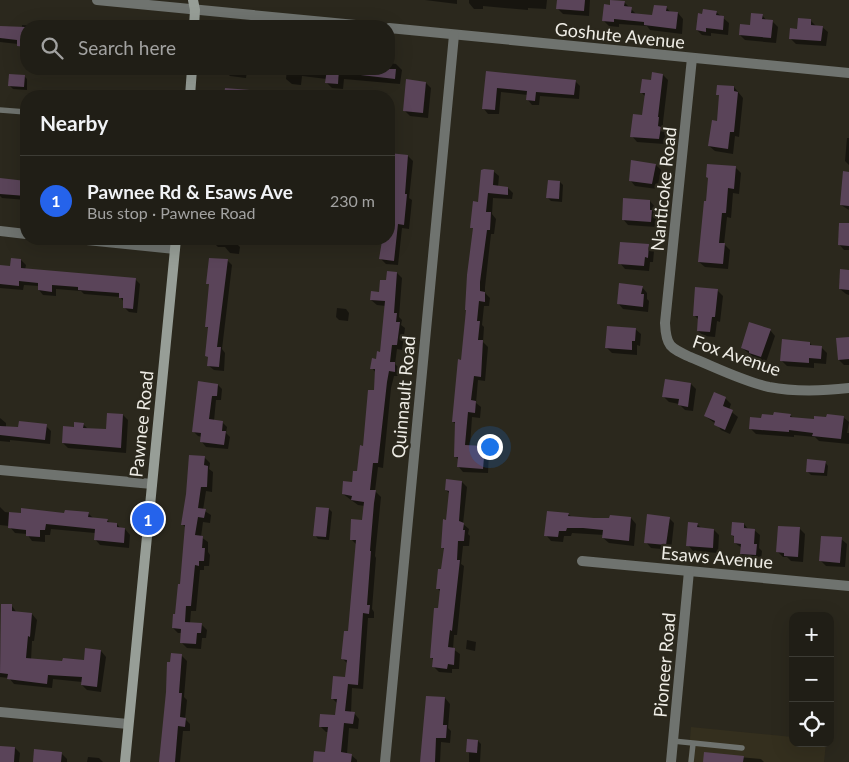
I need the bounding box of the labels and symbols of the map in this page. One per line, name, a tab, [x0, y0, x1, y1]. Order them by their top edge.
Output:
street label: Goshute Avenue	[554, 17, 686, 53]
street label: Nanticoke Road	[646, 126, 680, 252]
street label: Fox Avenue	[690, 330, 784, 380]
street label: Quinnault Road	[387, 335, 419, 459]
street label: Pawnee Road	[124, 370, 158, 478]
your location	[477, 434, 503, 460]
pin: 1	[132, 500, 164, 538]
street label: Esaws Avenue	[660, 541, 774, 573]
street label: Pioneer Road	[648, 612, 680, 718]

